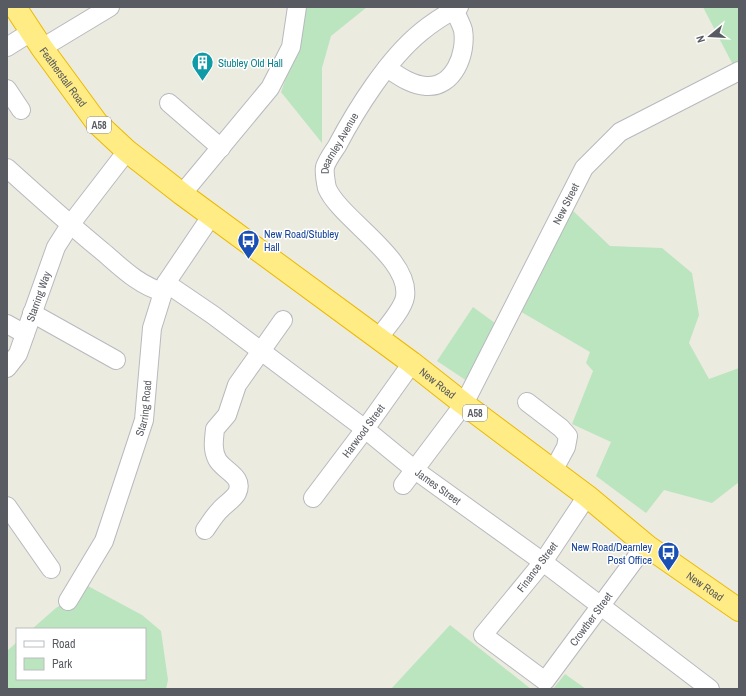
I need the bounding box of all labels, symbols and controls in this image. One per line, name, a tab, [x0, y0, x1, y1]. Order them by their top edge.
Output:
north arrow	[690, 16, 730, 56]
text: N	[693, 34, 708, 44]
street label: Featherstall Road	[37, 44, 90, 110]
building icon: Stubley Old Hall	[189, 50, 215, 83]
place label: Stubley Old Hall	[218, 56, 283, 70]
street label: Dearnley Avenue	[318, 110, 361, 174]
road number: A58	[87, 117, 111, 133]
street label: New Street	[549, 180, 582, 227]
bus stop icon: New Road/Stubley Hall	[236, 227, 262, 260]
place label: New Road/Stubley Hall	[264, 227, 339, 254]
street label: Starring Way	[23, 269, 54, 323]
street label: New Road	[417, 365, 459, 402]
street label: Starring Road	[132, 380, 154, 438]
street label: Harwood Street	[339, 401, 388, 460]
road number: A58	[463, 405, 487, 421]
street label: James Street	[412, 465, 464, 508]
street label: Finance Street	[514, 539, 561, 595]
place label: New Road/Dearnley Post Office	[571, 540, 652, 567]
bus stop icon: New Road/Dearnley Post Office	[655, 540, 681, 573]
street label: New Road	[684, 569, 726, 604]
street label: Crowther Street	[566, 589, 616, 649]
legend	[16, 628, 146, 680]
text: Road	[52, 636, 76, 652]
text: Park	[52, 656, 72, 672]

